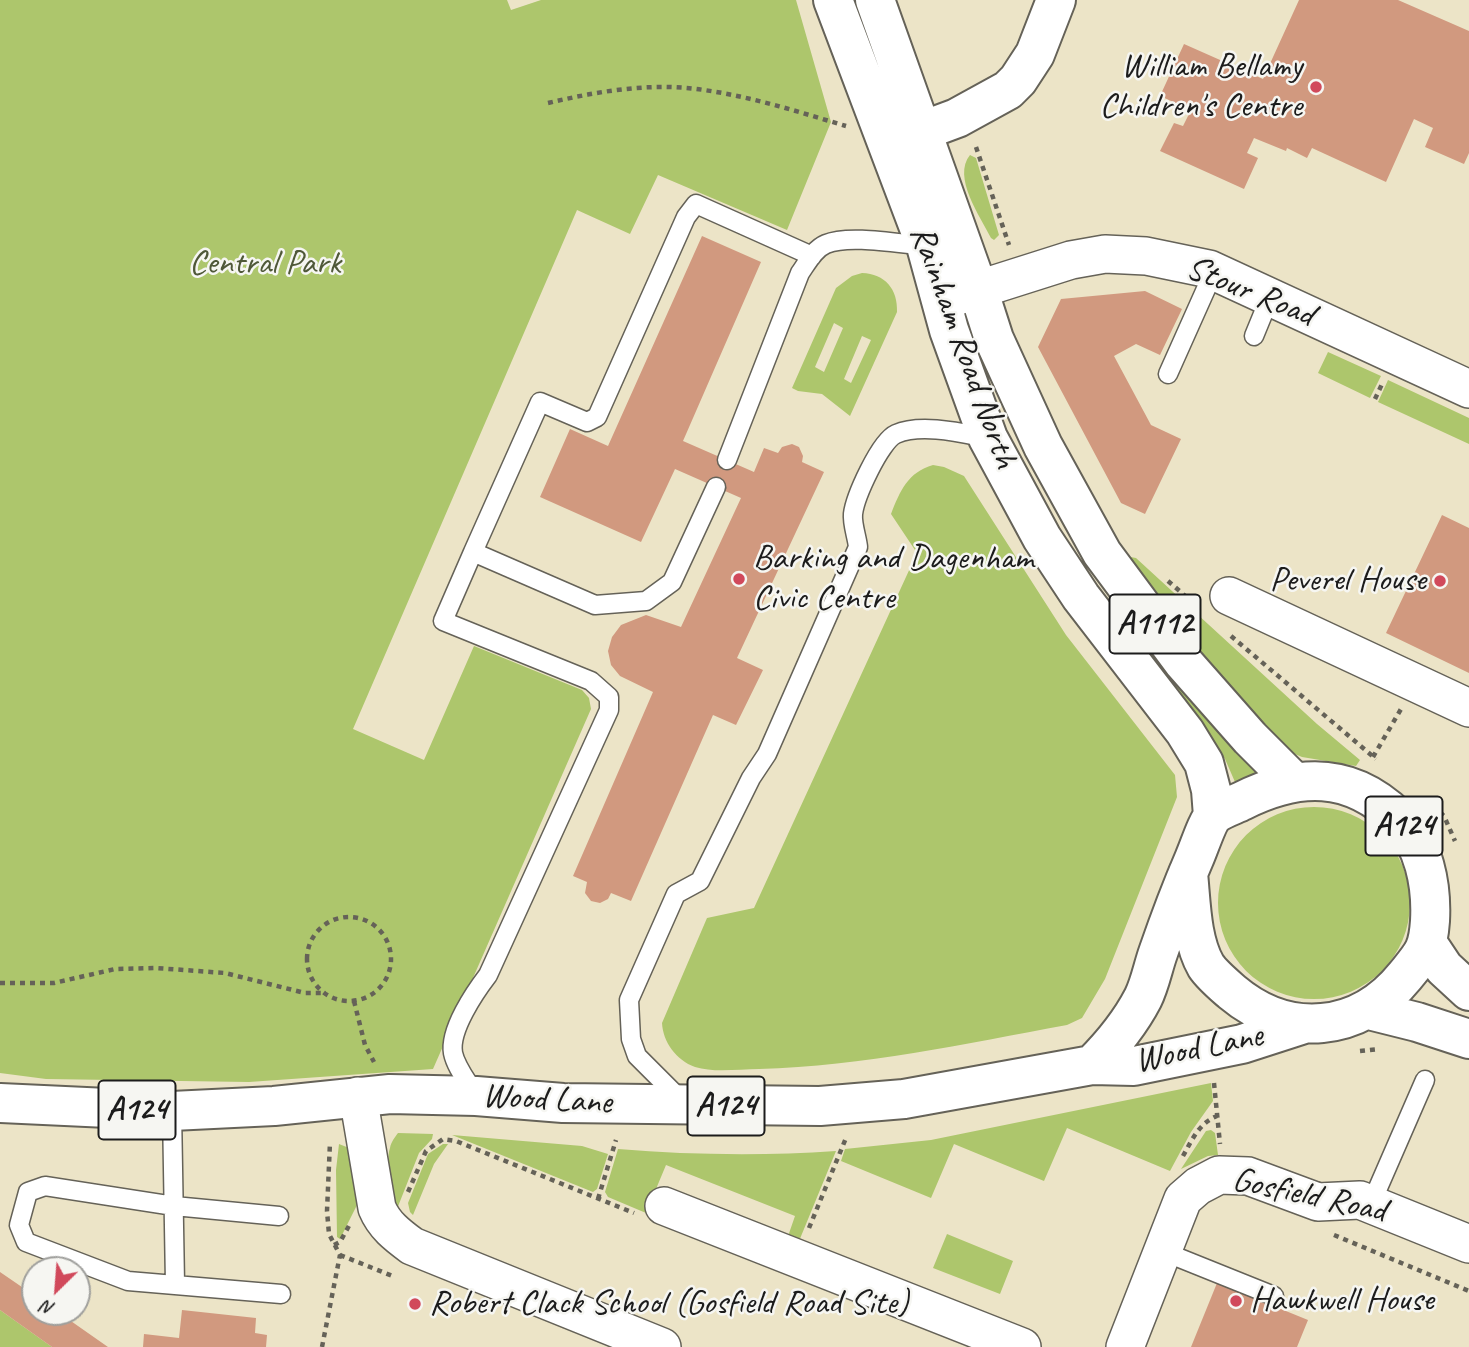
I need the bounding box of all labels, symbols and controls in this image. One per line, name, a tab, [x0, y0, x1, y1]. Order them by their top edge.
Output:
place label: William Bellamy Children's Centre	[1100, 46, 1302, 128]
marker: William Bellamy Children's Centre	[1308, 79, 1324, 95]
street label: Rainham Road North	[900, 220, 1026, 474]
park label: Central Park	[189, 243, 341, 285]
street label: Stour Road	[1180, 247, 1320, 337]
place label: Barking and Dagenham Civic Centre	[753, 538, 1033, 620]
place label: Peverel House	[1269, 560, 1426, 602]
marker: Barking and Dagenham Civic Centre	[731, 571, 747, 587]
marker: Peverel House	[1432, 573, 1448, 589]
road number: A1112	[1110, 594, 1200, 653]
road number: A124	[1366, 796, 1442, 856]
street label: Wood Lane	[1131, 1015, 1267, 1083]
street label: Wood Lane	[481, 1076, 613, 1124]
road number: A124	[688, 1076, 764, 1136]
road number: A124	[99, 1080, 176, 1140]
street label: Gosfield Road	[1229, 1159, 1389, 1233]
north arrow	[21, 1256, 91, 1326]
place label: Hawkwell House	[1250, 1280, 1434, 1322]
place label: Robert Clack School (Gosfield Road Site)	[429, 1283, 908, 1325]
marker: Hawkwell House	[1228, 1293, 1244, 1309]
text: N	[38, 1295, 58, 1322]
marker: Robert Clack School (Gosfield Road Site)	[407, 1296, 423, 1312]

